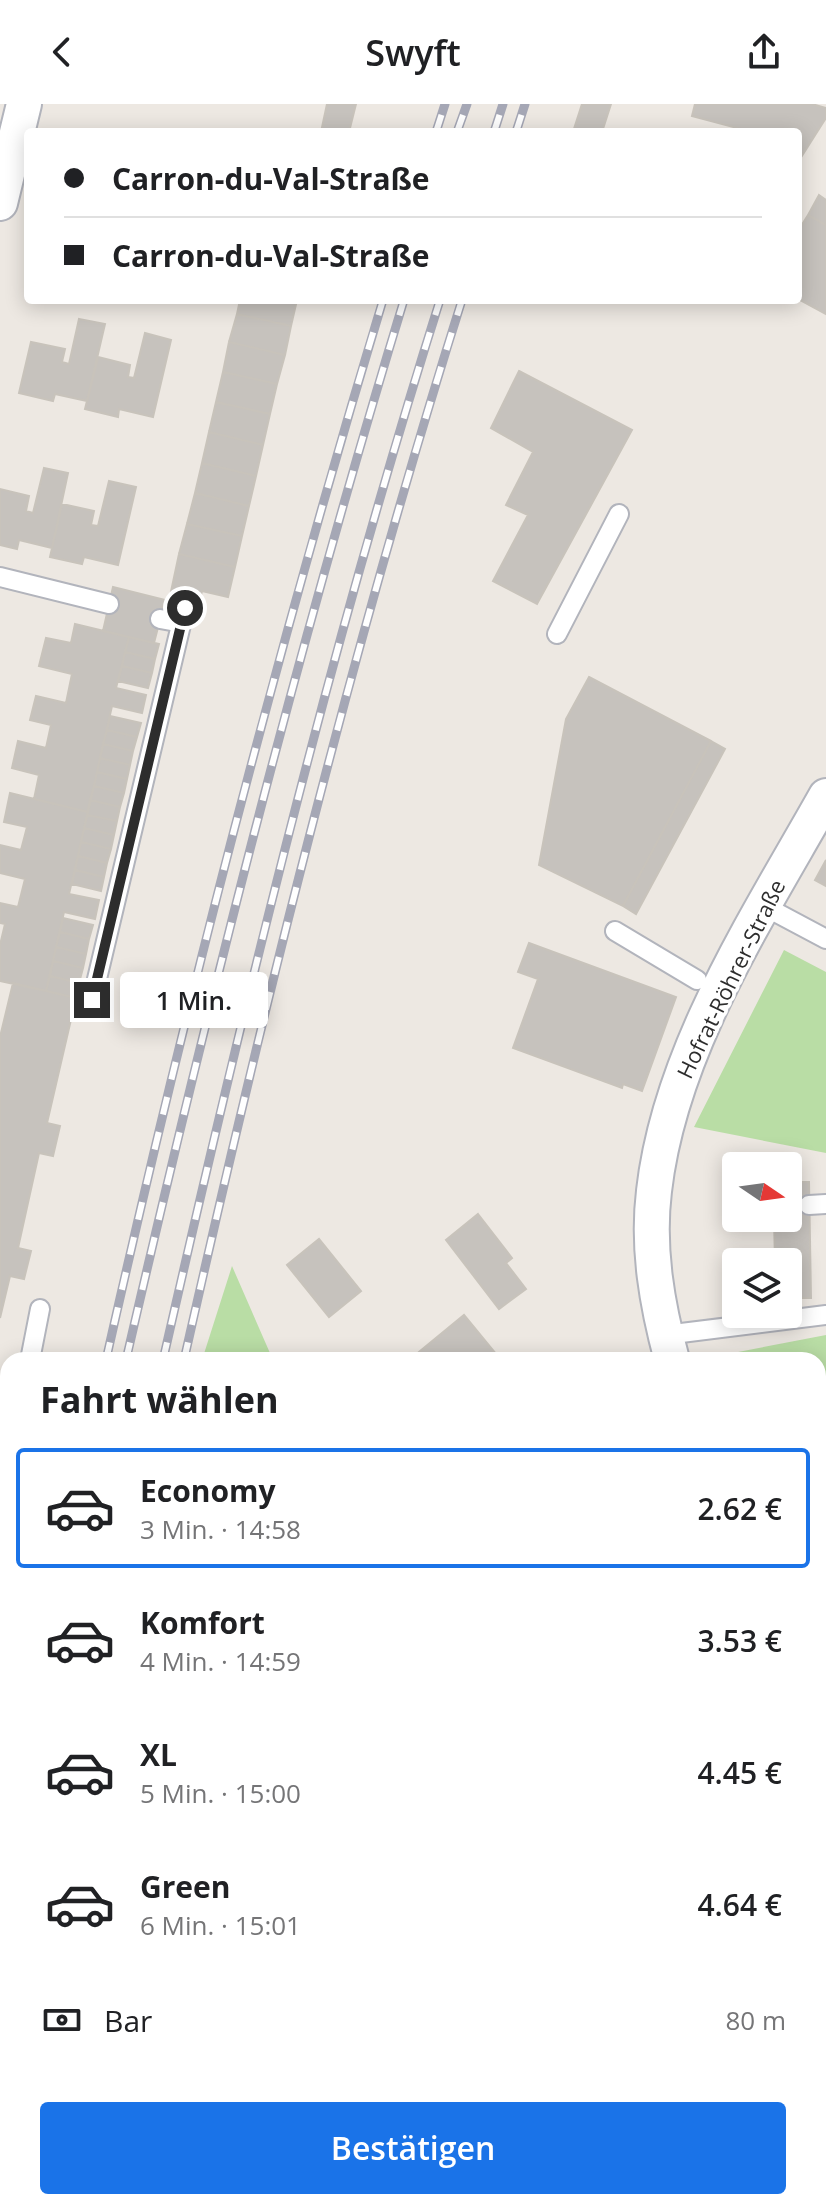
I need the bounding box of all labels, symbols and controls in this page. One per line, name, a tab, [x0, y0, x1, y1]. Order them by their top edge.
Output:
text: Swyft	[365, 28, 461, 77]
icon: back	[40, 30, 84, 74]
icon: share	[742, 30, 786, 74]
text: Carron-du-Val-Straße	[112, 158, 430, 199]
text: Carron-du-Val-Straße	[112, 235, 430, 276]
route start	[167, 590, 203, 626]
street label: Hofrat-Röhrer-Straße	[669, 874, 791, 1083]
callout: 1 Min.	[120, 972, 268, 1028]
route end	[74, 982, 110, 1018]
text: 1 Min.	[156, 982, 232, 1018]
north arrow	[722, 1152, 802, 1232]
map controls	[722, 1152, 802, 1328]
button: layers	[722, 1248, 802, 1328]
text: Fahrt wählen	[40, 1375, 279, 1424]
text: Economy	[140, 1470, 276, 1511]
icon: car	[44, 1472, 116, 1544]
text: 2.62 €	[697, 1488, 782, 1529]
text: 3 Min. · 14:58	[140, 1511, 301, 1547]
text: Komfort	[140, 1602, 265, 1643]
icon: car	[44, 1604, 116, 1676]
text: 3.53 €	[697, 1620, 782, 1661]
text: 4 Min. · 14:59	[140, 1643, 301, 1679]
text: XL	[140, 1734, 177, 1775]
icon: car	[44, 1736, 116, 1808]
text: 4.45 €	[697, 1752, 782, 1793]
text: 5 Min. · 15:00	[140, 1775, 301, 1811]
text: Green	[140, 1866, 231, 1907]
icon: car	[44, 1868, 116, 1940]
text: 4.64 €	[697, 1884, 782, 1925]
text: 6 Min. · 15:01	[140, 1907, 301, 1943]
icon: cash	[40, 1998, 84, 2042]
text: Bar	[104, 2000, 152, 2041]
text: 80 m	[725, 2002, 786, 2038]
button: Bestätigen	[40, 2102, 786, 2194]

